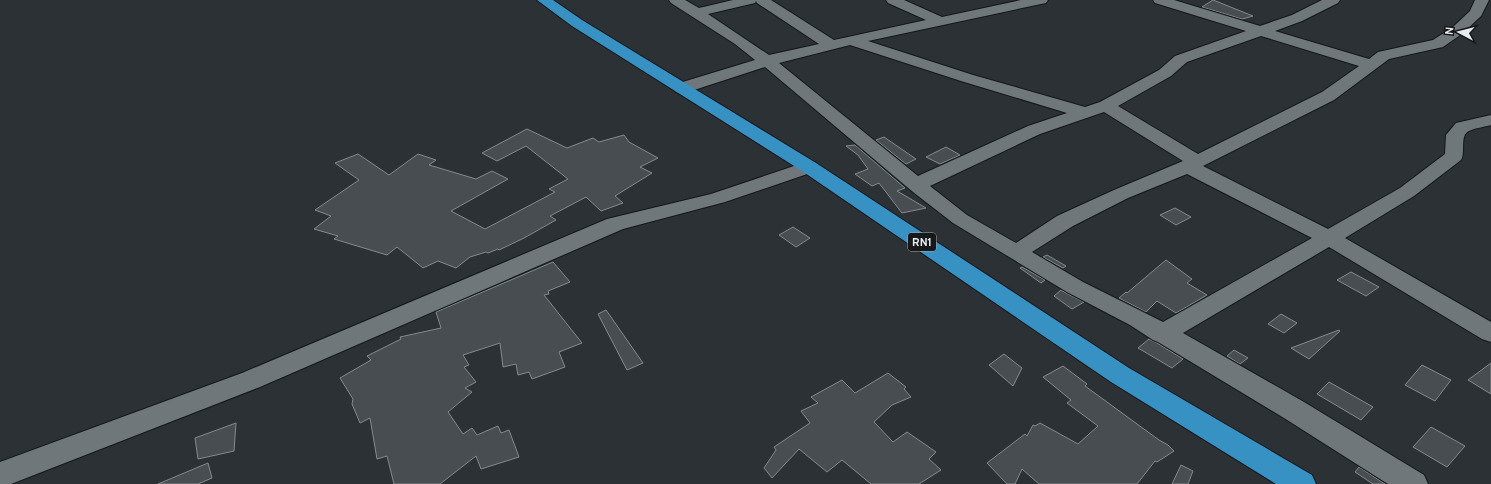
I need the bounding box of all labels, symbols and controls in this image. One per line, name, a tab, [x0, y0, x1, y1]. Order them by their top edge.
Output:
north arrow	[1439, 12, 1479, 52]
text: N	[1443, 26, 1457, 36]
road number: RN1	[908, 233, 936, 251]

